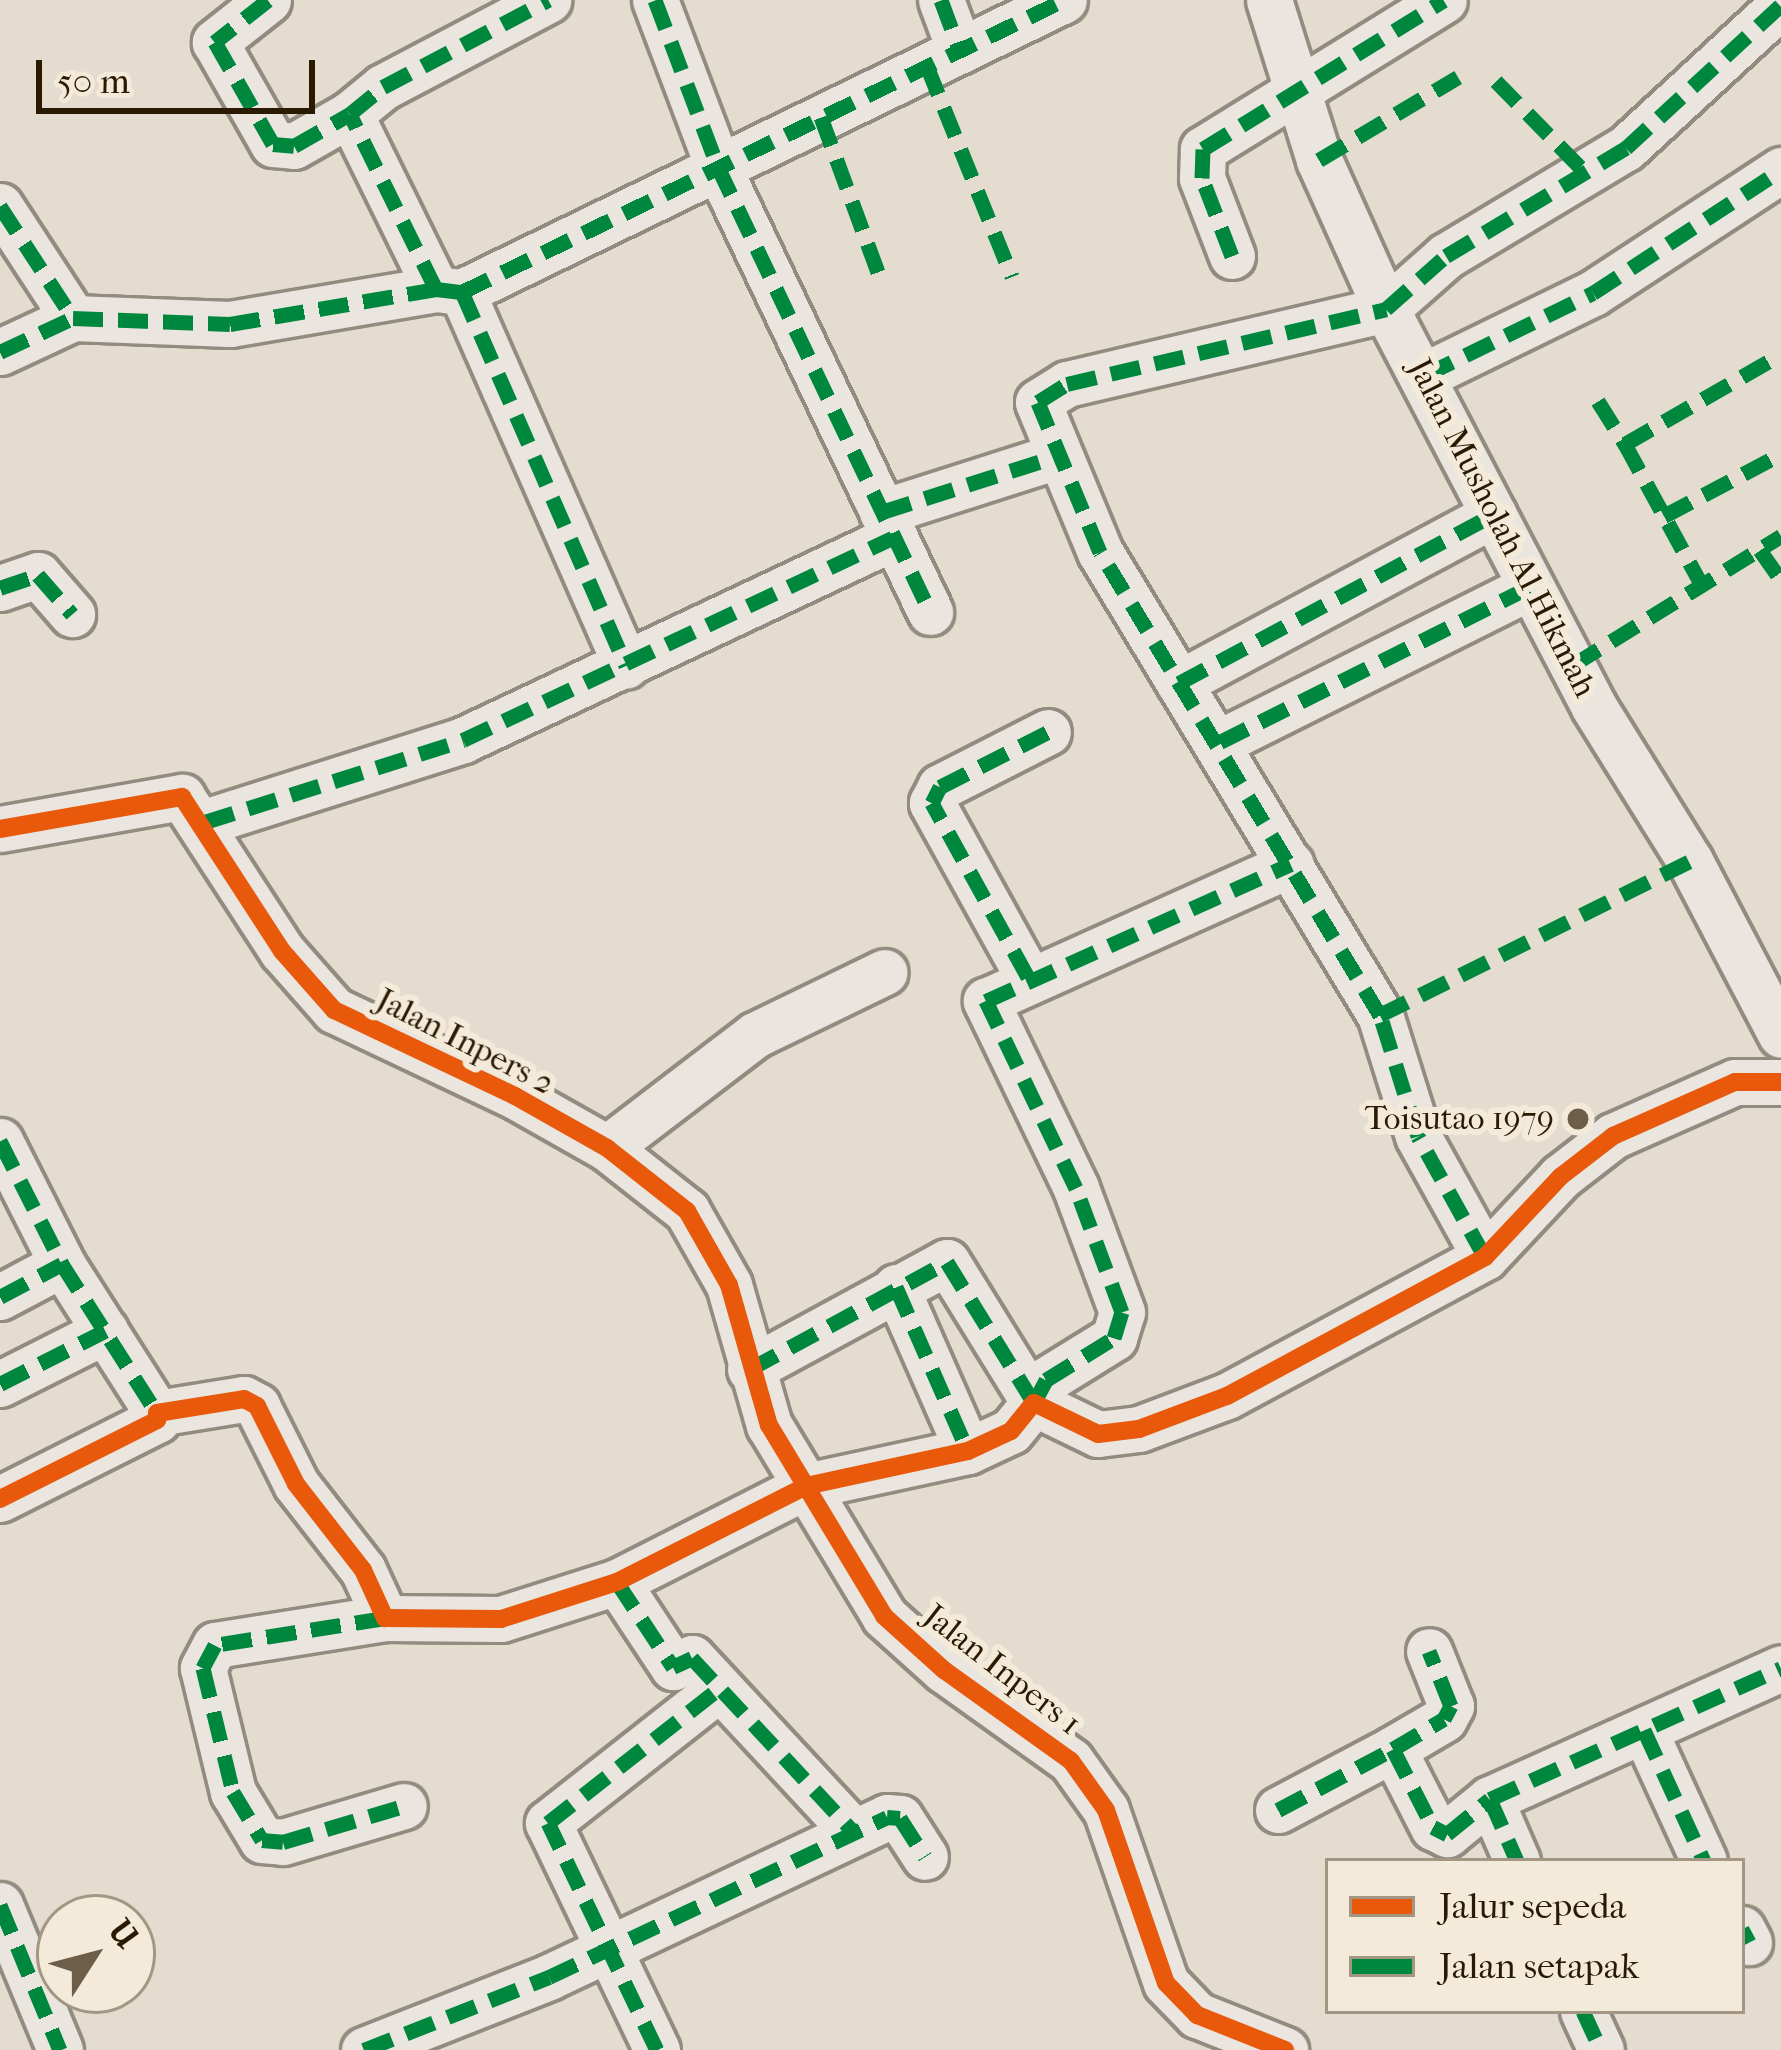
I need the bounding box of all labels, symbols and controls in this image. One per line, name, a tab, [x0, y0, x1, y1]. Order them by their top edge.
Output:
scale bar	[42, 36, 321, 110]
text: 50 m	[57, 60, 130, 102]
street label: Jalan Musholah Al Hikmah	[1399, 352, 1605, 704]
street label: Jalan Inpers 2	[370, 980, 560, 1104]
place label: Toisutao 1979	[1365, 1099, 1554, 1139]
marker: Toisutao 1979	[1565, 1106, 1591, 1132]
street label: Jalan Inpers 1	[915, 1596, 1089, 1744]
legend	[1325, 1858, 1745, 2014]
text: Jalur sepeda	[1439, 1885, 1626, 1927]
north arrow	[36, 1894, 156, 2014]
text: U	[100, 1912, 146, 1956]
text: Jalan setapak	[1439, 1945, 1639, 1987]

